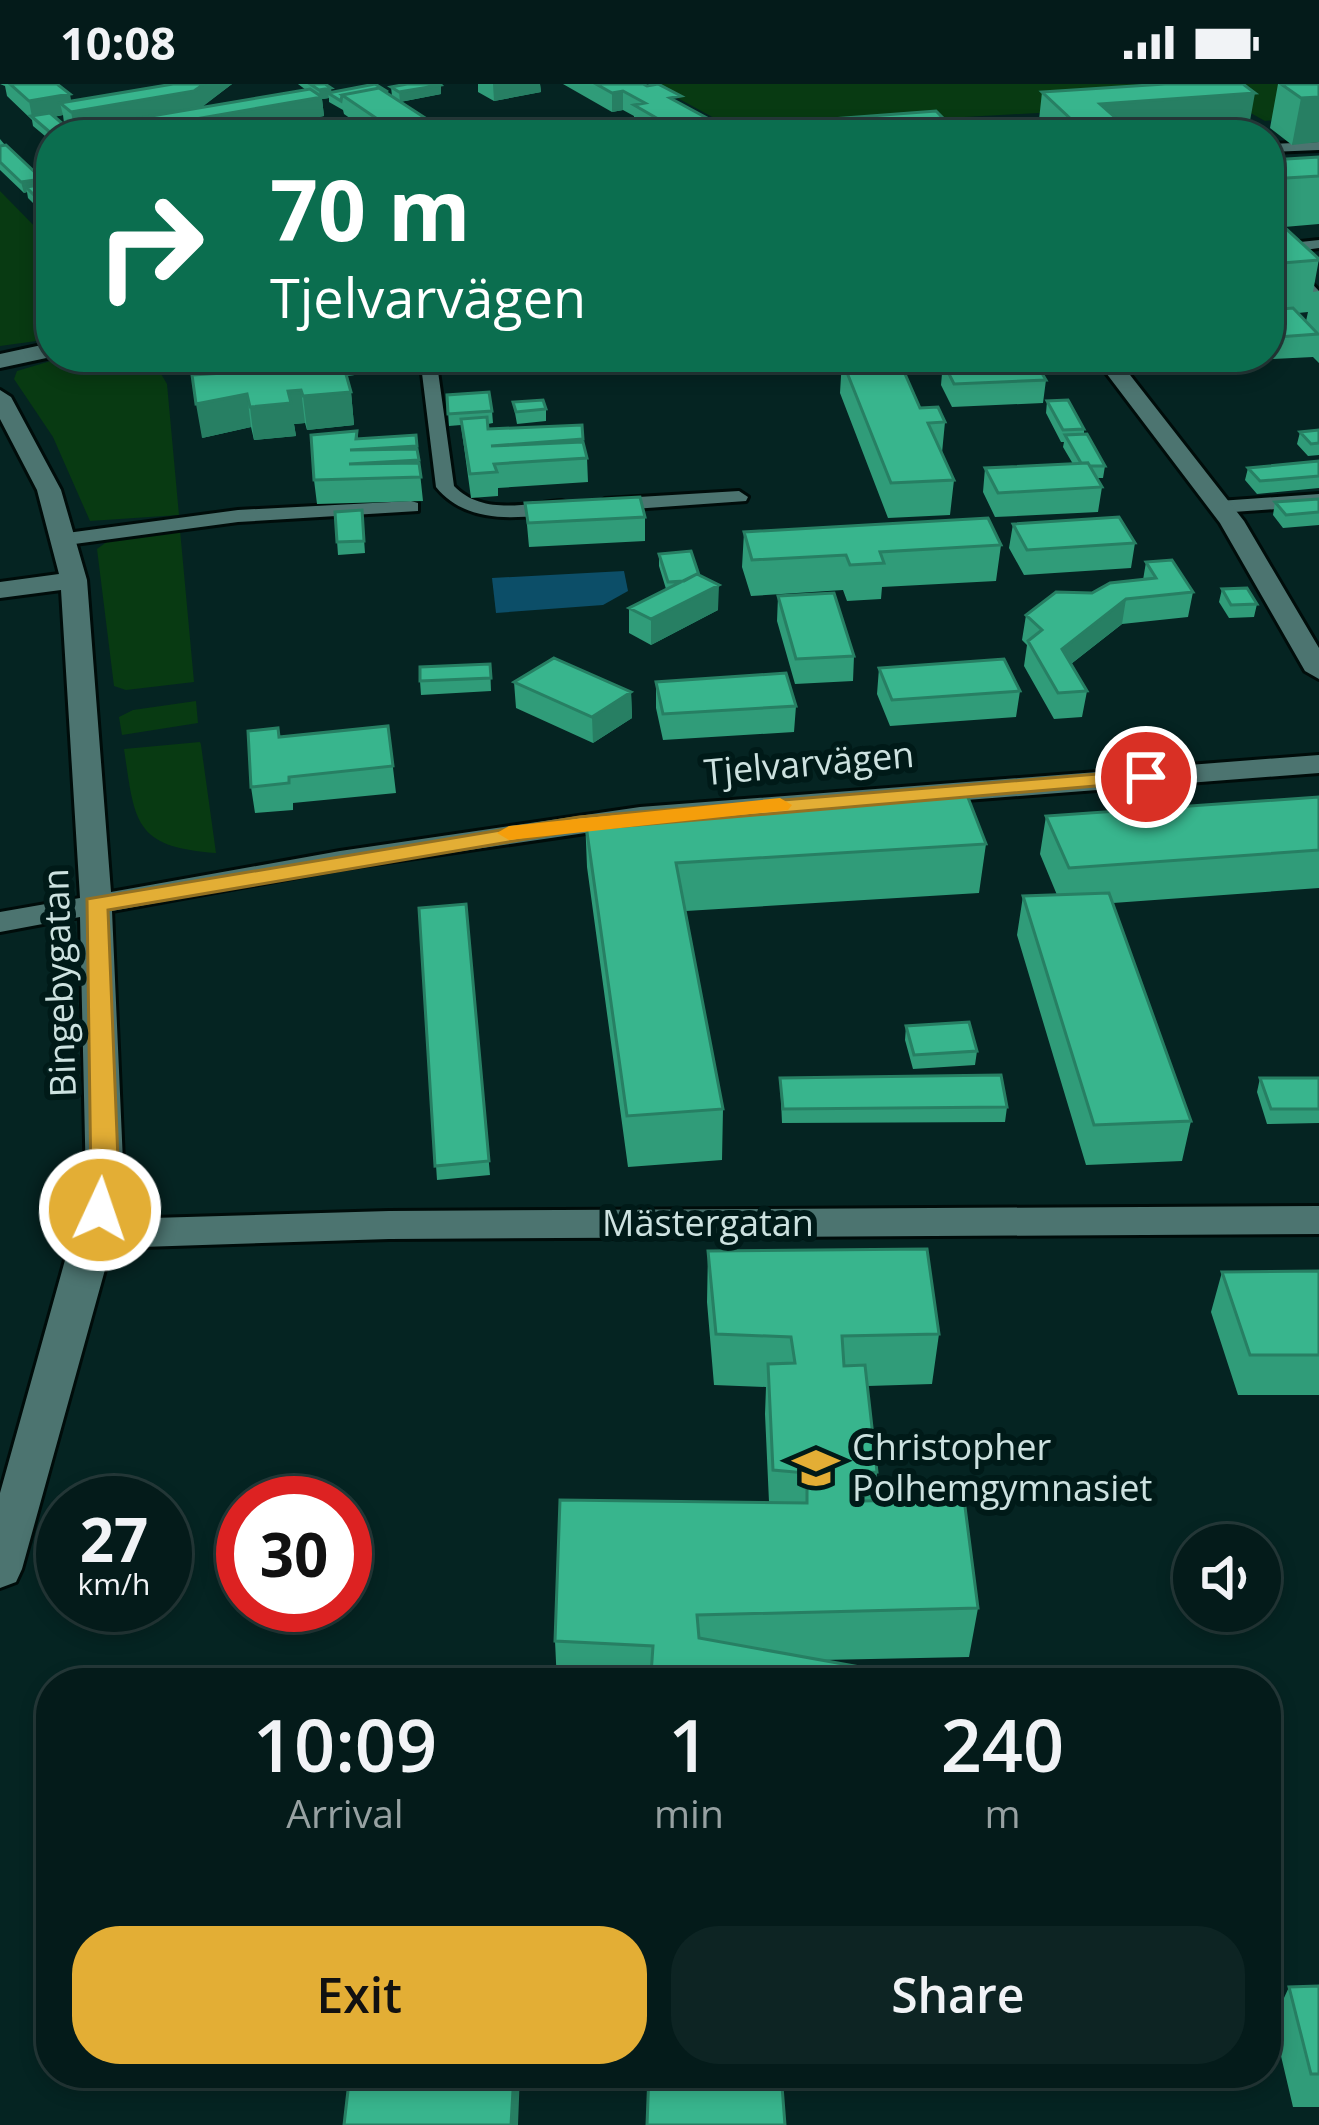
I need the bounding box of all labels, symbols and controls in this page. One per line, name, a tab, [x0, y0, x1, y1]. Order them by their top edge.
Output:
text: 10:08	[60, 12, 176, 73]
text: 70 m	[270, 151, 470, 266]
icon: right	[72, 168, 228, 324]
text: Tjelvarvägen	[270, 260, 586, 334]
pin	[1095, 726, 1197, 828]
street label: Tjelvarvägen	[702, 729, 916, 796]
icon: arrive	[1113, 744, 1179, 810]
street label: Bingebygatan	[30, 868, 87, 1098]
position arrow	[37, 1147, 163, 1273]
street label: Mästergatan	[602, 1198, 814, 1247]
place label: Christopher Polhemgymnasiet	[852, 1422, 1152, 1512]
school or university icon: Christopher Polhemgymnasiet	[791, 1443, 841, 1493]
speed limit sign: 30	[216, 1476, 372, 1632]
text: 27	[80, 1498, 148, 1580]
map controls	[1173, 1524, 1281, 1632]
button: sound	[1173, 1524, 1281, 1632]
text: km/h	[78, 1563, 150, 1604]
text: 10:09	[253, 1695, 437, 1793]
text: 1	[668, 1695, 710, 1793]
text: 240	[941, 1695, 1064, 1793]
text: Arrival	[286, 1786, 404, 1839]
text: min	[654, 1786, 724, 1839]
text: m	[984, 1786, 1020, 1839]
button: Exit	[72, 1926, 647, 2064]
button: Share	[671, 1926, 1245, 2064]

